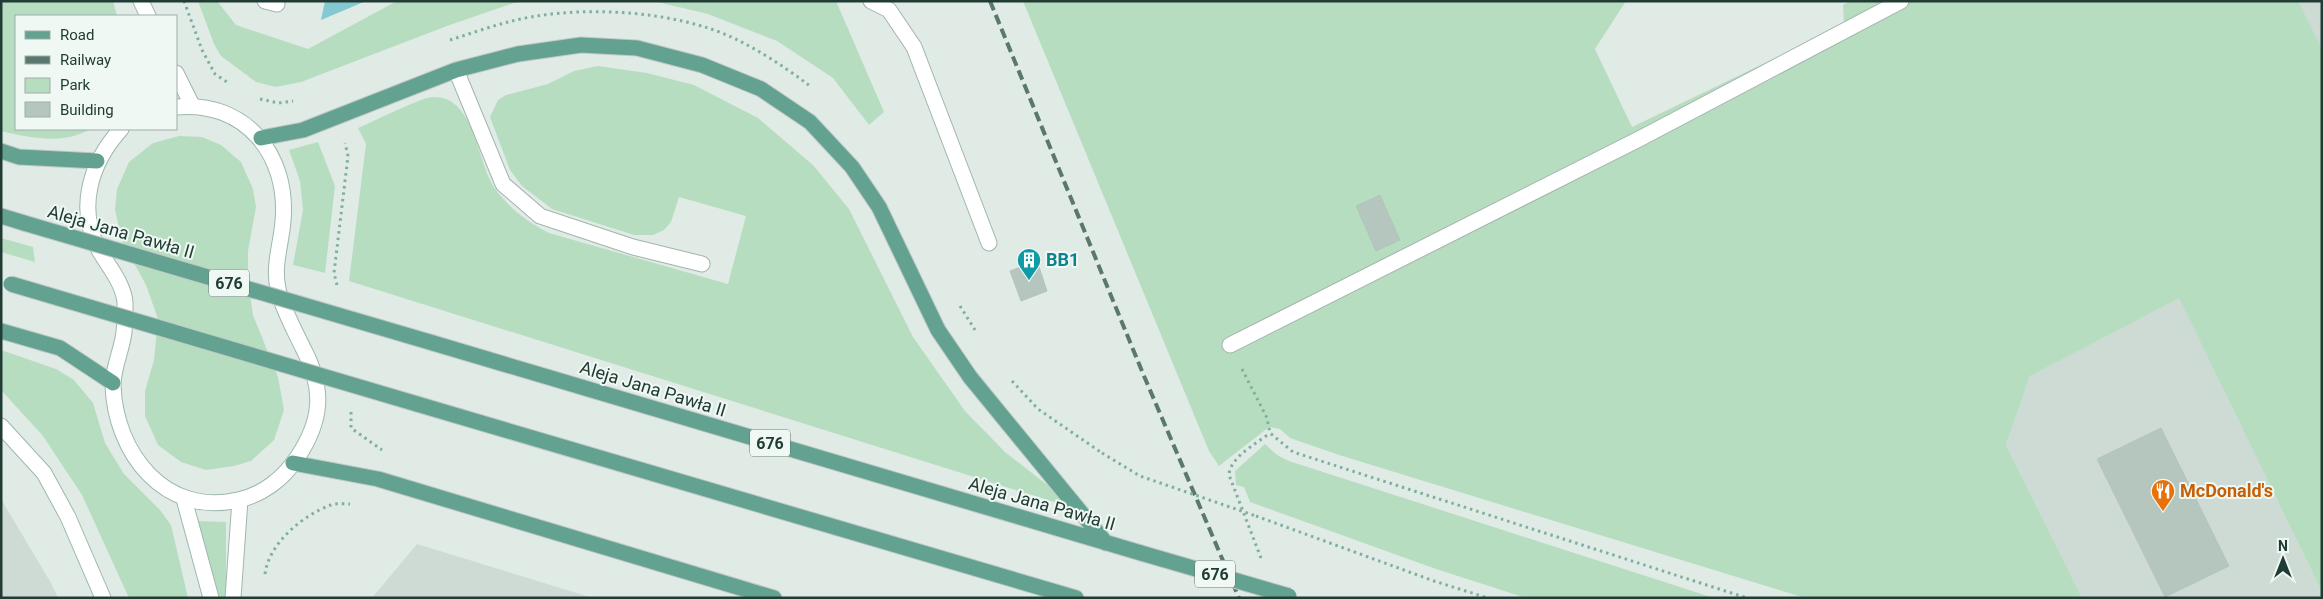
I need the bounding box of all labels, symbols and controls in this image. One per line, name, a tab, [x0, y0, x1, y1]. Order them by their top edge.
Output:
legend	[15, 15, 178, 130]
text: Road	[60, 26, 94, 44]
text: Railway	[60, 51, 111, 69]
text: Park	[60, 76, 91, 94]
text: Building	[60, 101, 114, 119]
street label: Aleja Jana Pawła II	[45, 201, 197, 263]
building icon: BB1	[1016, 247, 1042, 281]
place label: BB1	[1046, 249, 1079, 270]
road number: 676	[209, 270, 249, 296]
street label: Aleja Jana Pawła II	[578, 356, 729, 421]
road number: 676	[750, 429, 790, 456]
street label: Aleja Jana Pawła II	[966, 473, 1118, 535]
restaurant icon: McDonald's	[2150, 478, 2176, 512]
place label: McDonald's	[2180, 480, 2273, 501]
north arrow	[2258, 534, 2308, 584]
text: N	[2278, 538, 2288, 554]
road number: 676	[1195, 560, 1235, 588]

